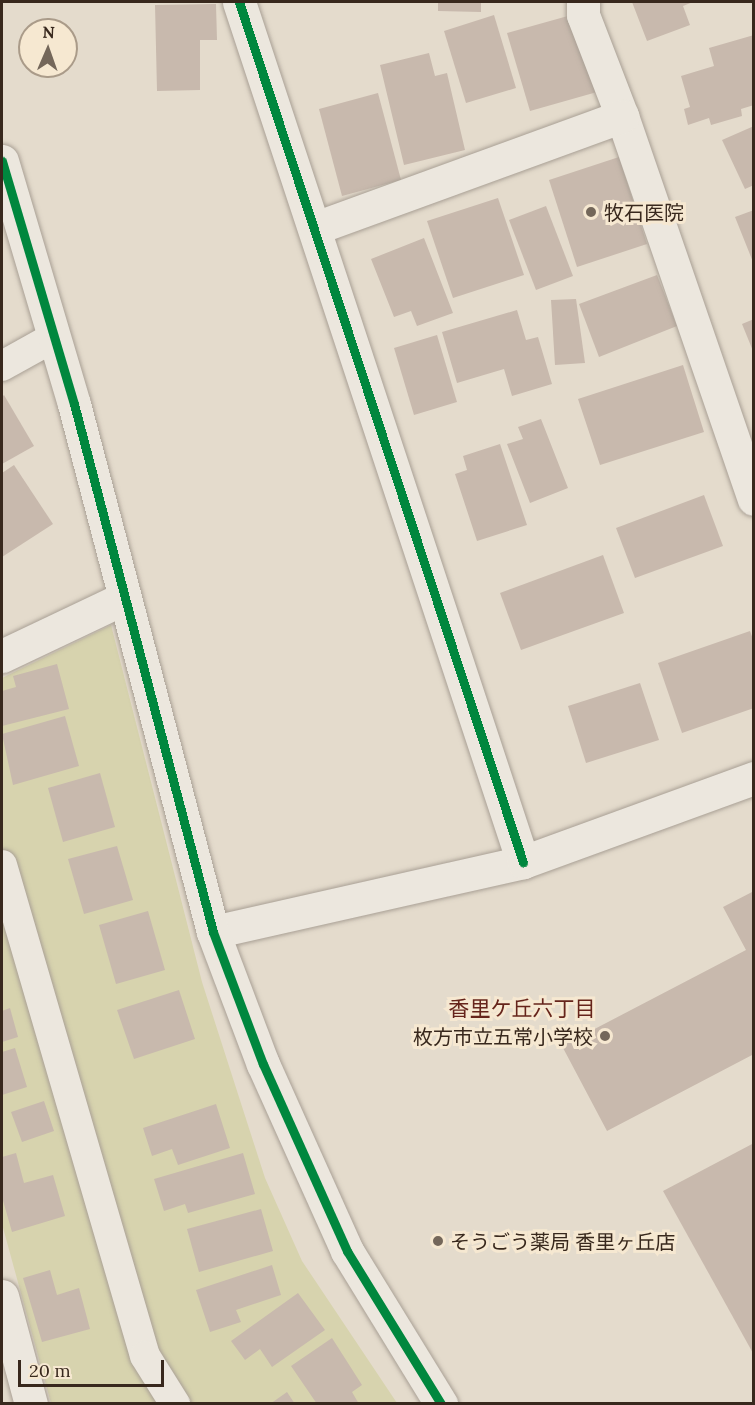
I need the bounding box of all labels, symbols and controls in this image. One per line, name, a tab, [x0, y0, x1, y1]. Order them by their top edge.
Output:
north arrow	[18, 18, 78, 78]
text: N	[42, 22, 55, 42]
place label: 牧石医院	[604, 200, 684, 224]
marker: 牧石医院	[582, 203, 600, 221]
district label: 香里ケ丘六丁目	[449, 996, 595, 1022]
place label: 枚方市立五常小学校	[413, 1024, 593, 1048]
marker: 枚方市立五常小学校	[598, 1029, 612, 1043]
place label: そうごう薬局 香里ヶ丘店	[450, 1229, 675, 1253]
marker: そうごう薬局 香里ヶ丘店	[431, 1234, 445, 1248]
scale bar	[21, 1348, 166, 1386]
text: 20 m	[29, 1359, 71, 1382]

